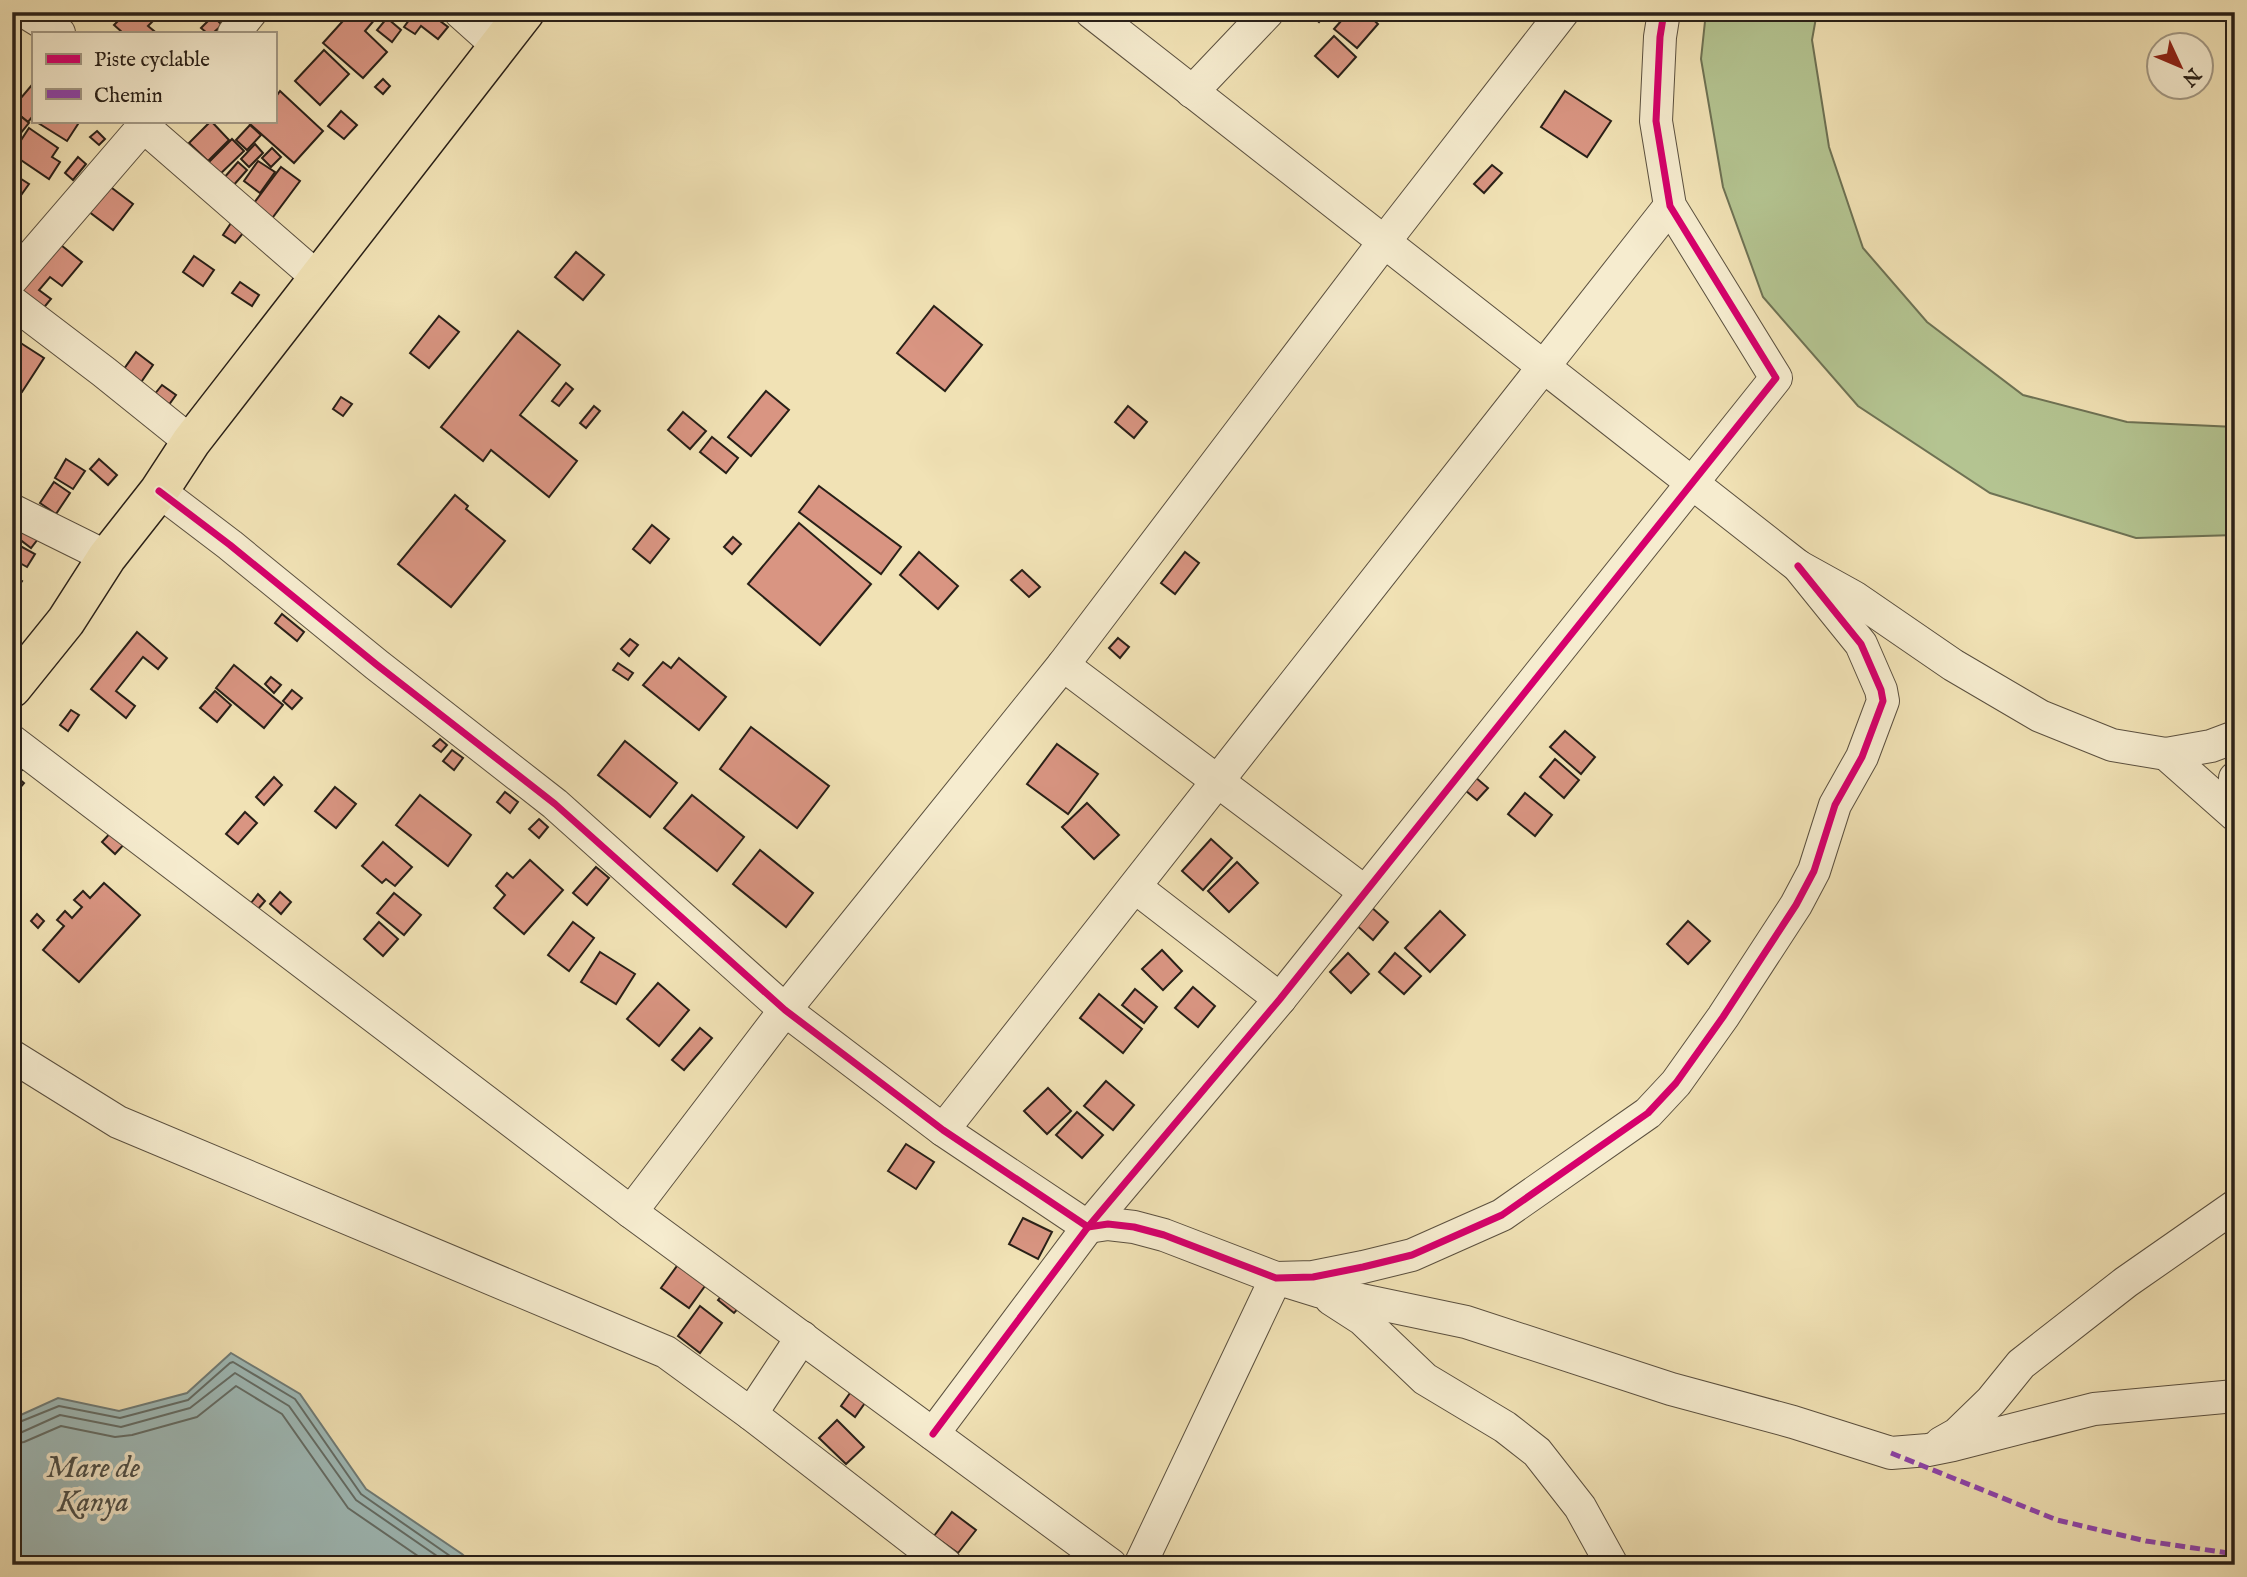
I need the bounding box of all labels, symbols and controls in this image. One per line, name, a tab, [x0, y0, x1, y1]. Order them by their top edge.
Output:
legend	[32, 32, 276, 122]
north arrow	[2146, 32, 2216, 102]
text: Piste cyclable	[94, 47, 210, 74]
text: N	[2176, 61, 2206, 91]
text: Chemin	[94, 83, 163, 110]
water label: Mare de Kanya	[46, 1450, 140, 1522]

